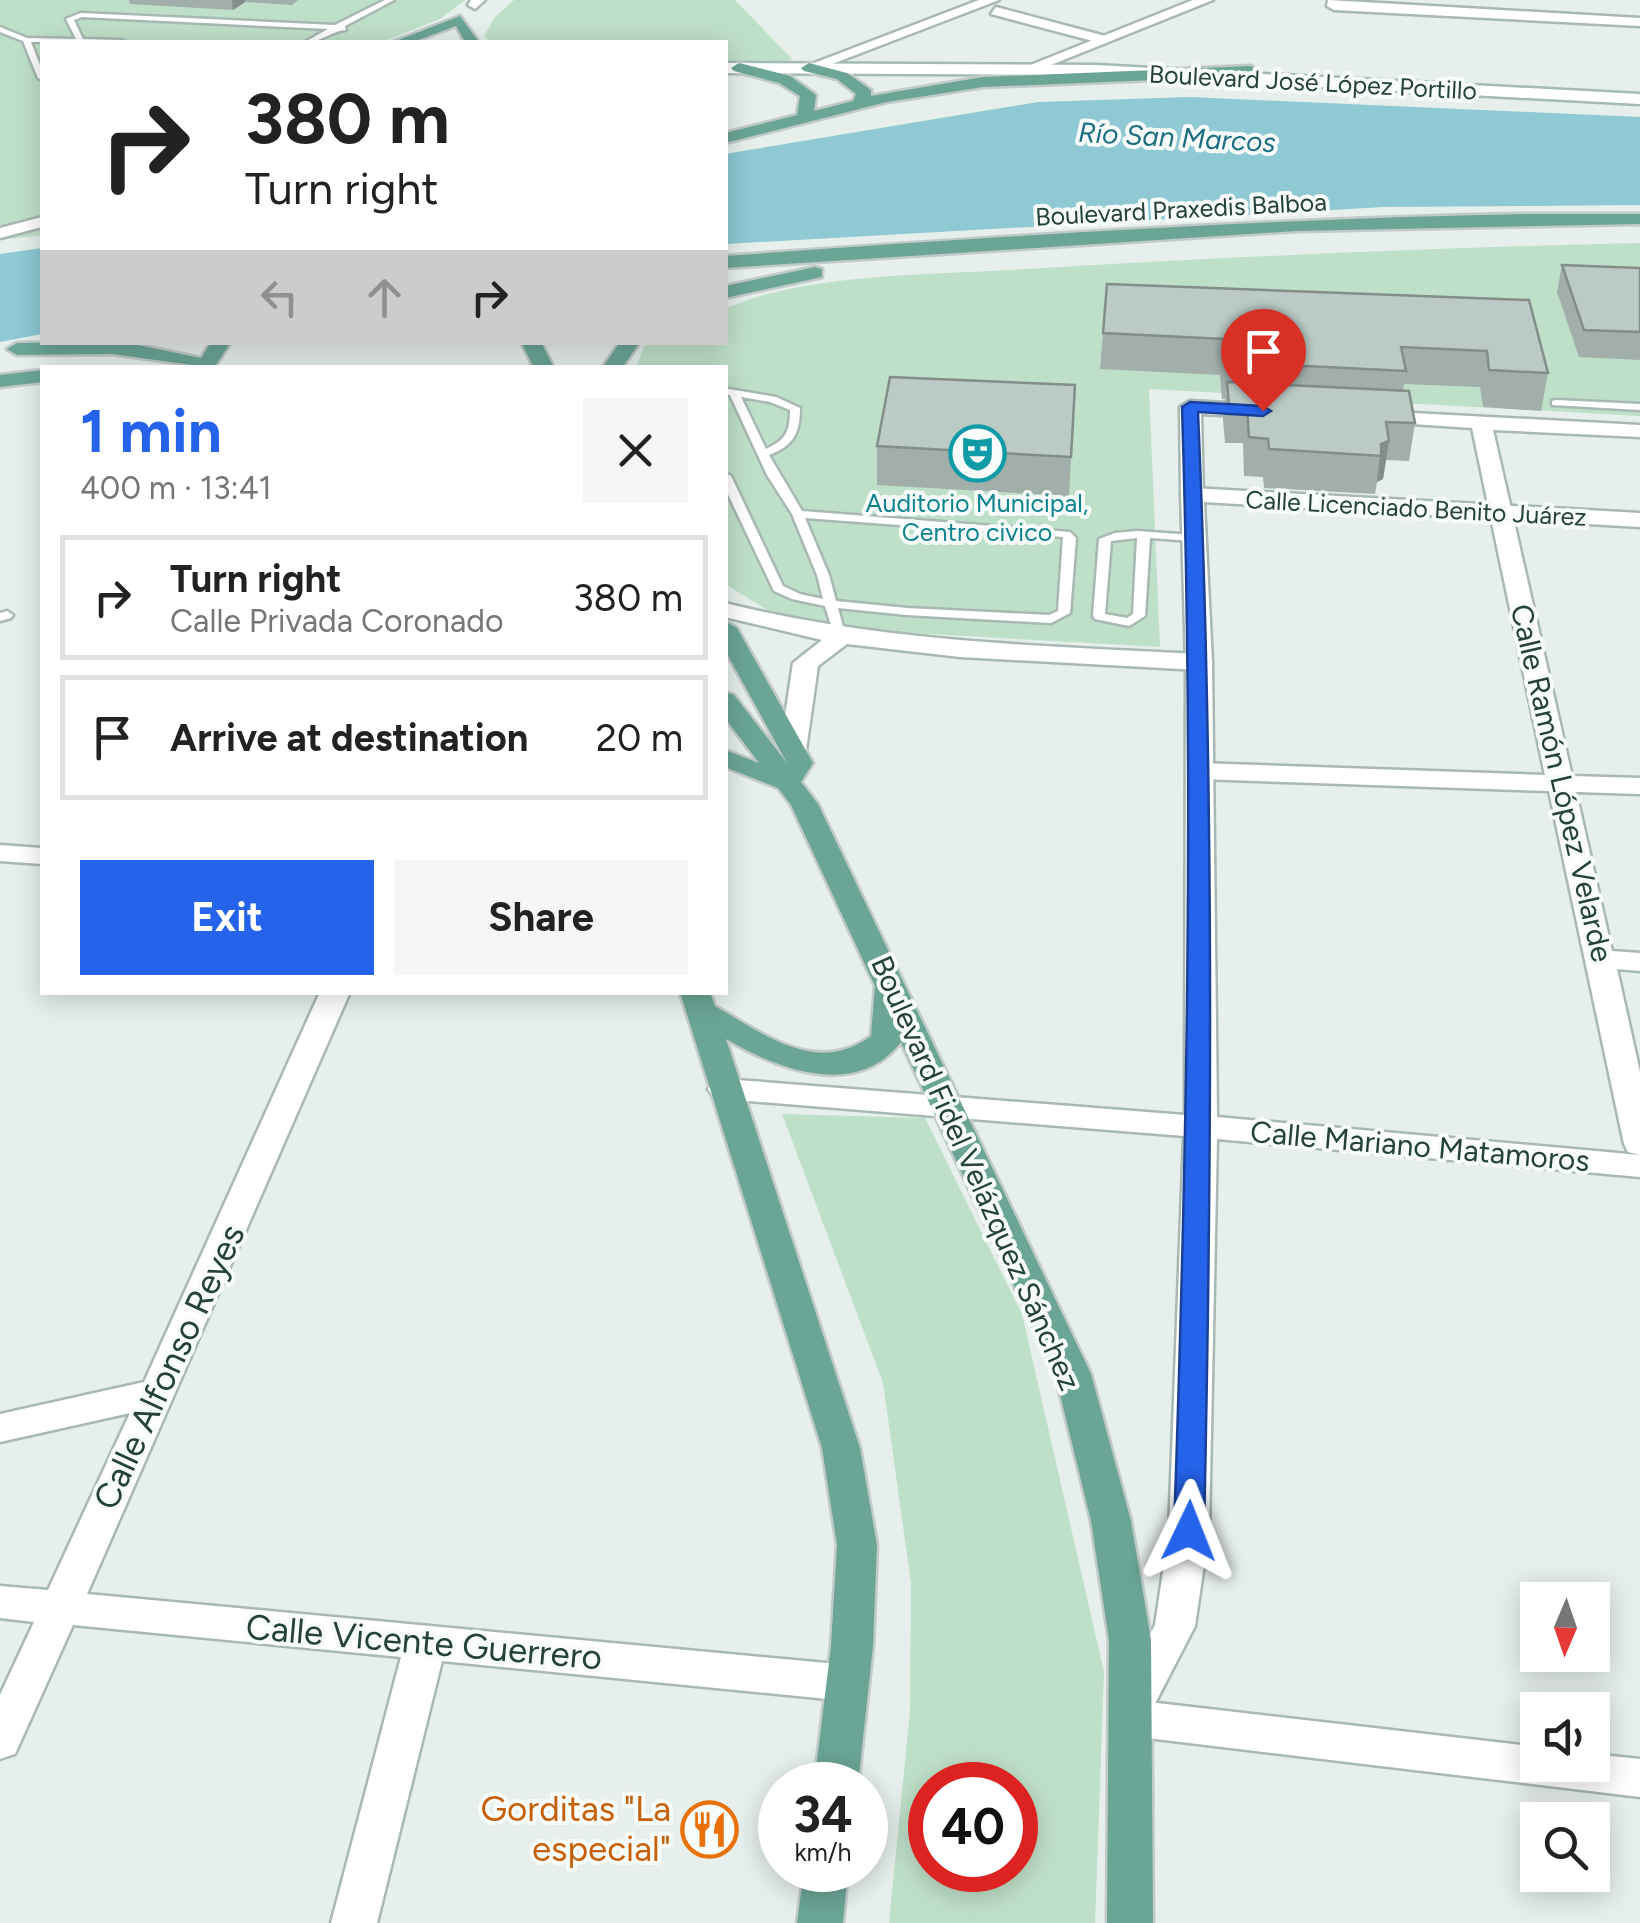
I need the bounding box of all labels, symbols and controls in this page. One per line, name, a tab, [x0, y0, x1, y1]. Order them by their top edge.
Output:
street label: Boulevard José López Portillo	[1148, 58, 1478, 106]
text: 380 m	[245, 76, 450, 161]
icon: right	[80, 80, 210, 210]
water label: Río San Marcos	[1077, 115, 1277, 159]
text: Turn right	[245, 161, 438, 215]
street label: Boulevard Praxedis Balboa	[1034, 186, 1328, 232]
icon: left	[252, 270, 307, 325]
icon: ahead	[357, 270, 412, 325]
icon: right	[462, 270, 517, 325]
pin	[1221, 309, 1306, 412]
icon: arrive	[1236, 324, 1291, 379]
text: 1 min	[80, 395, 222, 467]
button: close	[583, 398, 688, 503]
theatre icon: Auditorio Municipal, Centro civico	[947, 424, 1007, 484]
text: 400 m · 13:41	[80, 469, 272, 507]
street label: Calle Licenciado Benito Juárez	[1245, 484, 1587, 532]
place label: Auditorio Municipal, Centro civico	[866, 488, 1089, 547]
text: Turn right	[170, 556, 342, 602]
icon: right	[85, 570, 140, 625]
text: 380 m	[573, 575, 683, 621]
street label: Calle Ramón López Velarde	[1503, 600, 1621, 966]
text: Calle Privada Coronado	[170, 602, 504, 640]
icon: arrive	[85, 710, 140, 765]
text: Arrive at destination	[170, 715, 528, 761]
text: 20 m	[596, 715, 683, 761]
button: Exit	[80, 860, 374, 975]
button: Share	[394, 860, 688, 975]
street label: Boulevard Fidel Velázquez Sánchez	[863, 950, 1089, 1396]
street label: Calle Mariano Matamoros	[1249, 1113, 1591, 1179]
street label: Calle Alfonso Reyes	[85, 1218, 253, 1516]
position arrow	[1137, 1479, 1241, 1583]
north arrow	[1520, 1582, 1610, 1672]
map controls	[1520, 1582, 1610, 1892]
street label: Calle Vicente Guerrero	[244, 1606, 604, 1678]
button: sound	[1520, 1692, 1610, 1782]
speed limit sign: 40	[908, 1762, 1038, 1892]
text: 34	[793, 1784, 853, 1845]
place label: Gorditas "La especial"	[480, 1788, 671, 1870]
restaurant icon: Gorditas "La especial"	[680, 1799, 740, 1859]
button: search	[1520, 1802, 1610, 1892]
text: km/h	[794, 1837, 852, 1867]

